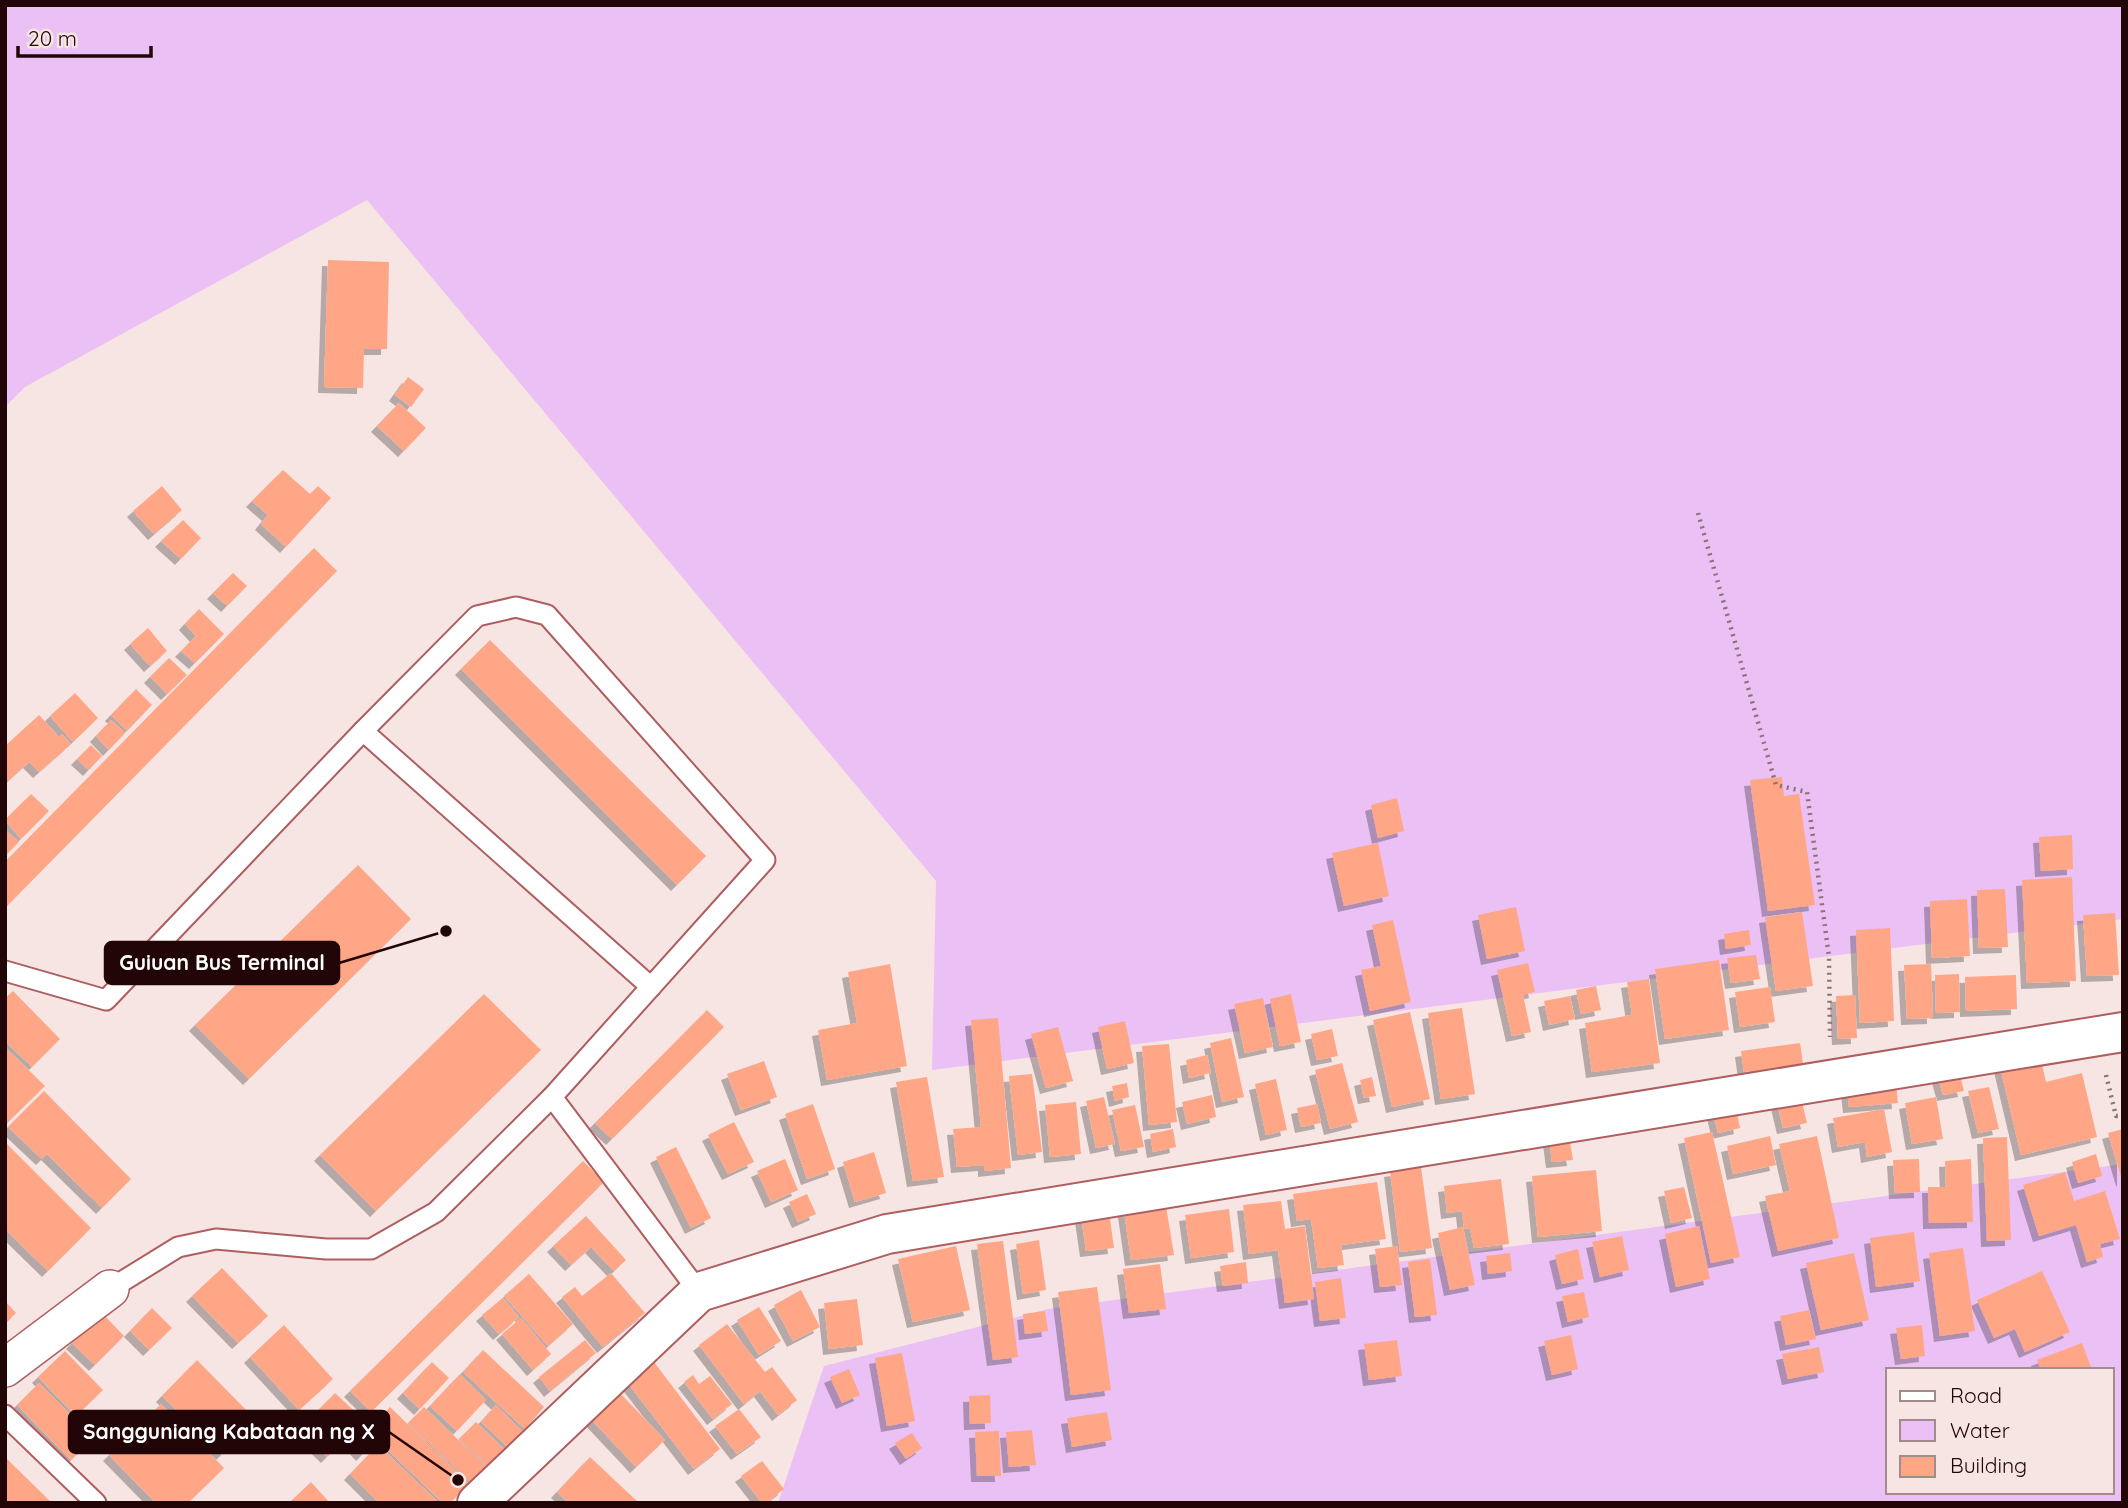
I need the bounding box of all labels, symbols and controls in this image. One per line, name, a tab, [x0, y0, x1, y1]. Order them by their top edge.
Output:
scale bar	[18, 14, 150, 58]
text: 20 m	[28, 25, 77, 51]
callout: Guiuan Bus Terminal	[105, 942, 339, 984]
text: Guiuan Bus Terminal	[119, 949, 325, 975]
legend	[1886, 1368, 2114, 1494]
text: Road	[1950, 1382, 2002, 1408]
callout: Sangguniang Kabataan ng X	[69, 1411, 389, 1453]
text: Water	[1950, 1417, 2010, 1443]
text: Sangguniang Kabataan ng X	[83, 1418, 375, 1444]
text: Building	[1950, 1452, 2027, 1478]

